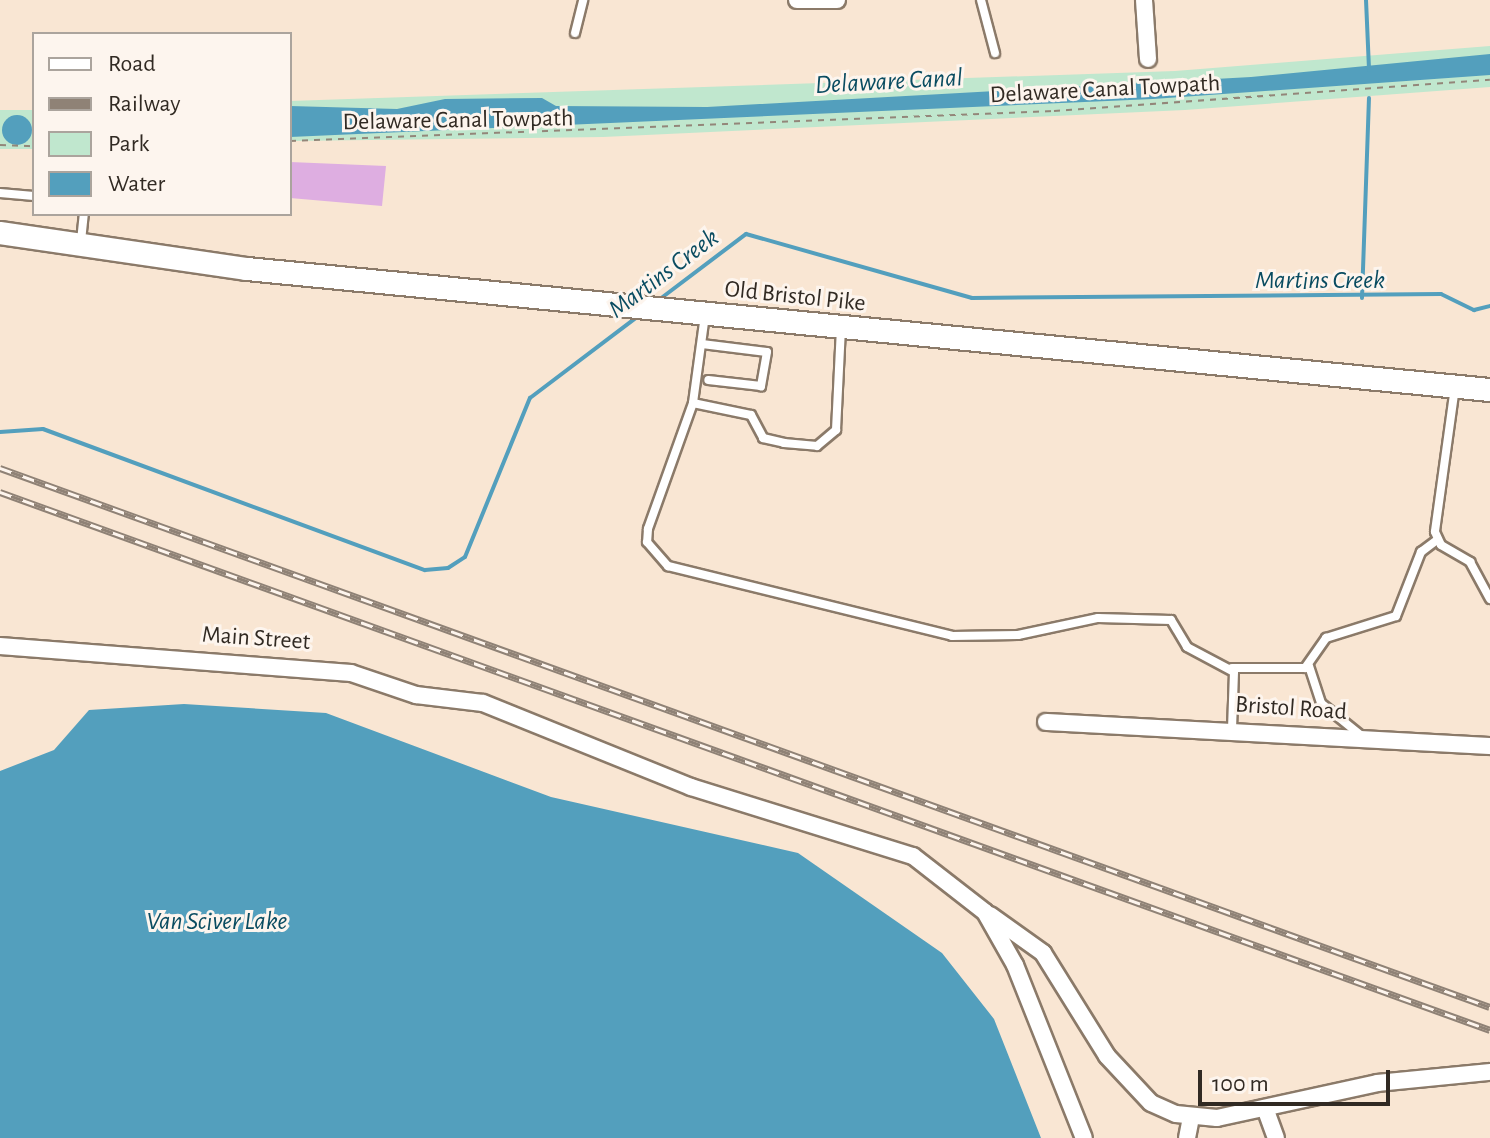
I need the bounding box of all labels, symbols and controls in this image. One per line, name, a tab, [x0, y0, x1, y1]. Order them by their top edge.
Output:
legend	[32, 32, 292, 216]
text: Road	[108, 52, 156, 76]
water label: Delaware Canal	[814, 63, 964, 101]
street label: Delaware Canal Towpath	[989, 70, 1221, 110]
text: Railway	[108, 92, 180, 116]
street label: Delaware Canal Towpath	[342, 105, 574, 137]
text: Park	[108, 132, 149, 156]
text: Water	[108, 172, 165, 196]
water label: Martins Creek	[603, 222, 725, 326]
water label: Martins Creek	[1255, 265, 1385, 297]
street label: Old Bristol Pike	[723, 275, 867, 319]
street label: Main Street	[201, 621, 311, 657]
street label: Bristol Road	[1234, 691, 1348, 727]
water label: Van Sciver Lake	[147, 906, 287, 938]
scale bar	[1202, 1054, 1394, 1104]
text: 100 m	[1212, 1072, 1269, 1096]

